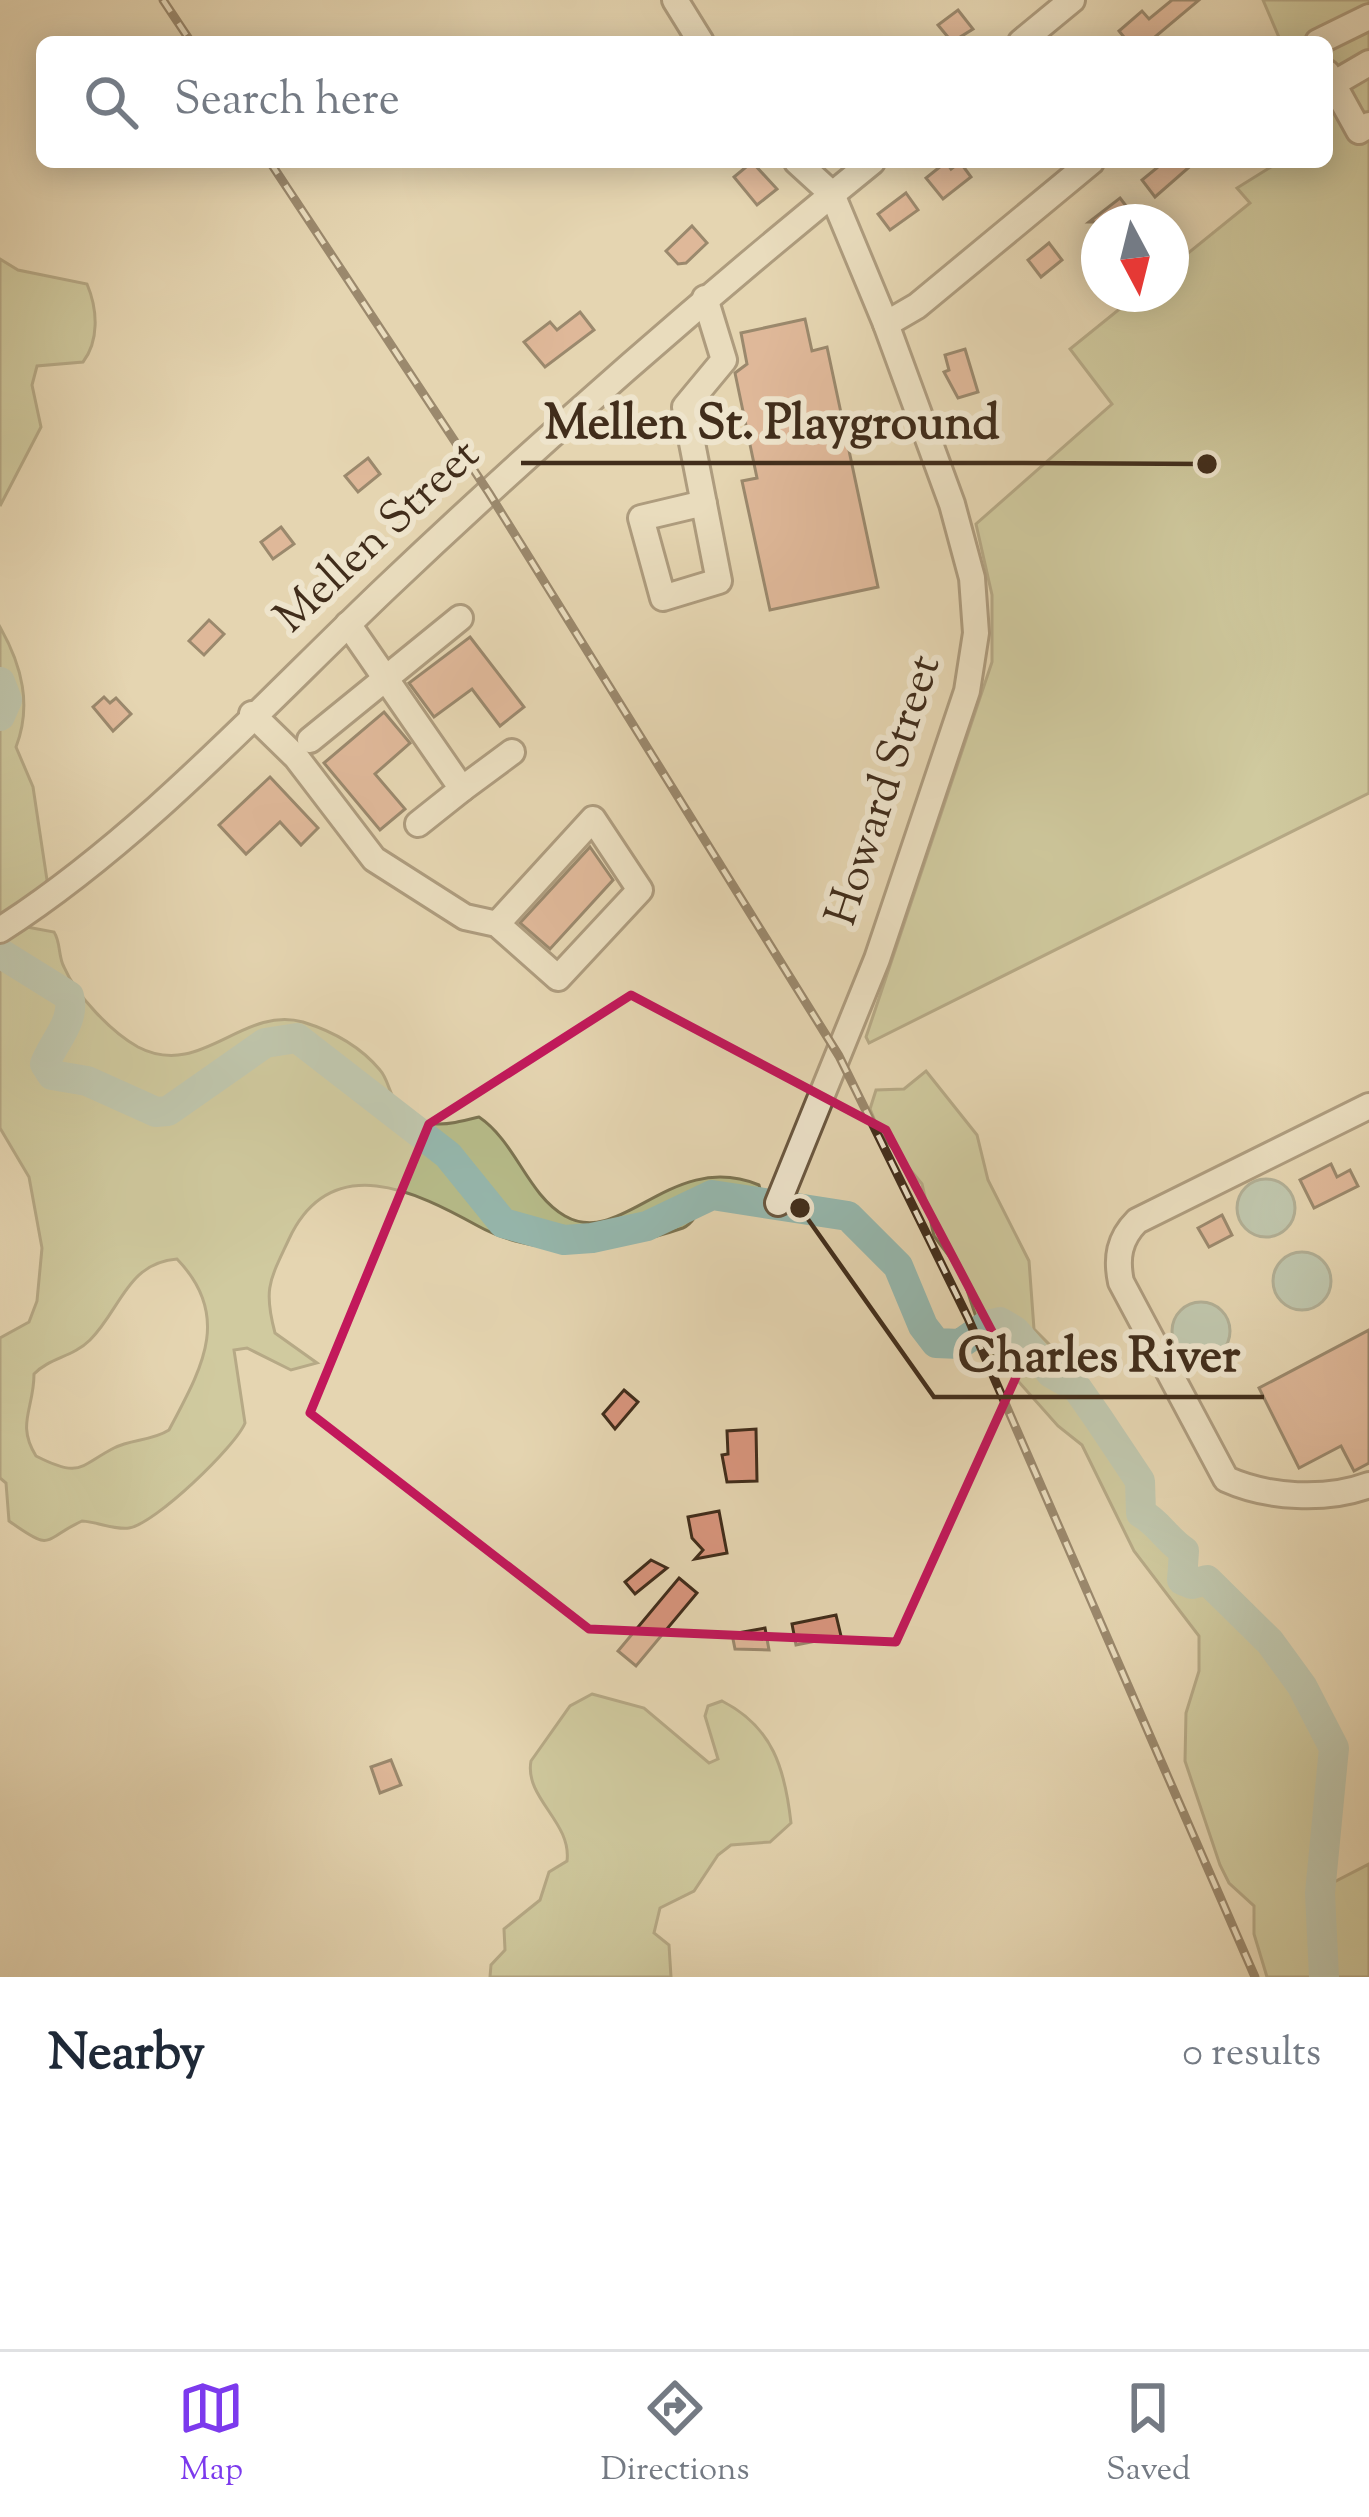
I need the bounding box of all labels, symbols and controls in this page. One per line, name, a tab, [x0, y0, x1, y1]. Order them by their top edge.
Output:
search box	[36, 36, 1333, 168]
icon: search	[78, 69, 144, 135]
text: Search here	[174, 70, 400, 135]
north arrow	[1081, 204, 1189, 312]
callout: Mellen St. Playground	[521, 379, 1024, 463]
text: Mellen St. Playground	[544, 392, 1000, 461]
street label: Mellen Street	[262, 426, 496, 650]
street label: Howard Street	[812, 647, 960, 935]
callout: Charles River	[934, 1313, 1264, 1397]
text: Charles River	[958, 1325, 1241, 1394]
text: Nearby	[48, 2019, 205, 2092]
text: 0 results	[1182, 2027, 1321, 2083]
tab: Map	[178, 2375, 244, 2495]
tab: Directions	[601, 2375, 750, 2495]
tab: Saved	[1106, 2375, 1191, 2495]

